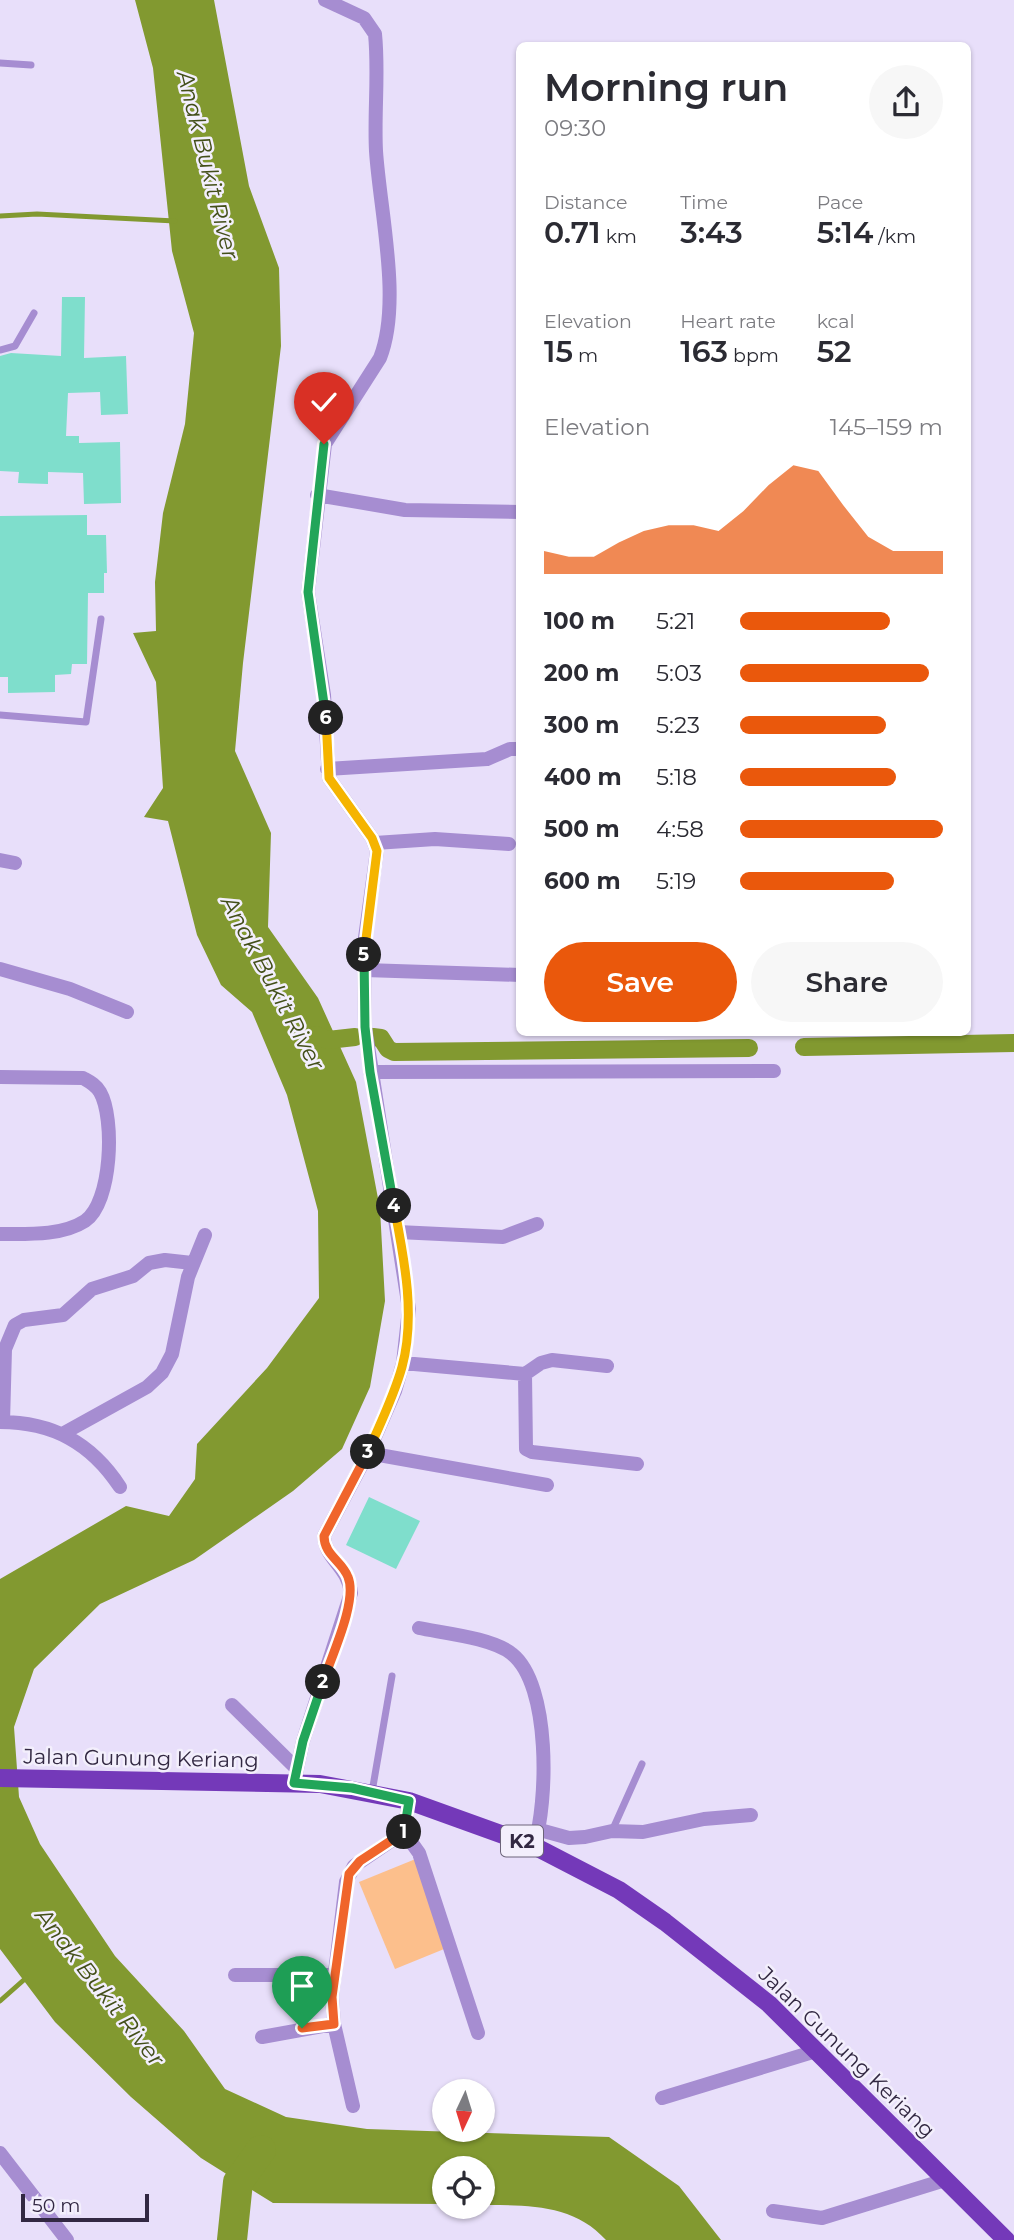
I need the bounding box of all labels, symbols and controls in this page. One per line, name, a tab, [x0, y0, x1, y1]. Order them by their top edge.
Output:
text: Morning run	[544, 64, 788, 111]
button: share	[869, 65, 943, 139]
water label: Anak Bukit River	[171, 66, 245, 263]
text: 09:30	[544, 114, 606, 142]
text: Distance	[544, 191, 627, 214]
text: Time	[680, 191, 728, 214]
text: Pace	[817, 191, 863, 214]
text: 0.71	[544, 214, 601, 251]
text: 3:43	[680, 214, 743, 251]
text: 5:14	[817, 214, 873, 251]
text: km	[601, 225, 637, 248]
text: /km	[873, 225, 916, 248]
text: Elevation	[544, 310, 632, 333]
text: Heart rate	[680, 310, 776, 333]
text: kcal	[817, 310, 855, 333]
text: 15	[544, 333, 573, 370]
text: 163	[680, 333, 728, 370]
text: 52	[817, 333, 852, 370]
text: m	[573, 344, 598, 367]
text: bpm	[728, 344, 779, 367]
pin	[294, 372, 354, 444]
icon: check	[305, 383, 343, 421]
text: Elevation	[544, 413, 650, 441]
text: 145–159 m	[830, 413, 943, 441]
text: 100 m	[544, 607, 615, 635]
text: 5:21	[656, 607, 695, 635]
text: 200 m	[544, 659, 619, 687]
text: 5:03	[656, 659, 702, 687]
pin: 6	[308, 700, 344, 736]
text: 6	[319, 706, 332, 729]
text: 300 m	[544, 711, 620, 739]
text: 5:23	[656, 711, 700, 739]
text: 400 m	[544, 763, 622, 791]
text: 5:18	[656, 763, 697, 791]
text: 500 m	[544, 815, 620, 843]
text: 4:58	[656, 815, 704, 843]
text: 600 m	[544, 867, 621, 895]
text: 5:19	[656, 867, 696, 895]
water label: Anak Bukit River	[214, 889, 331, 1076]
pin: 5	[346, 937, 382, 972]
button: Save	[544, 942, 737, 1022]
button: Share	[751, 942, 943, 1022]
text: 5	[358, 943, 369, 966]
pin: 4	[376, 1188, 412, 1224]
text: 4	[387, 1194, 400, 1217]
pin: 3	[350, 1434, 386, 1470]
text: 3	[362, 1440, 373, 1463]
pin: 2	[306, 1664, 340, 1700]
text: 2	[317, 1670, 328, 1693]
street label: Jalan Gunung Keriang	[22, 1743, 259, 1773]
pin: 1	[386, 1814, 422, 1850]
text: 1	[400, 1820, 407, 1843]
road number: K2	[501, 1826, 543, 1856]
water label: Anak Bukit River	[28, 1901, 171, 2072]
pin	[272, 1956, 332, 2028]
street label: Jalan Gunung Keriang	[753, 1961, 940, 2143]
icon: arrive	[283, 1967, 321, 2005]
north arrow	[432, 2079, 495, 2142]
map controls	[432, 2079, 495, 2219]
button: locate	[432, 2156, 495, 2219]
scale bar	[21, 2191, 149, 2223]
text: 50 m	[32, 2194, 80, 2217]

